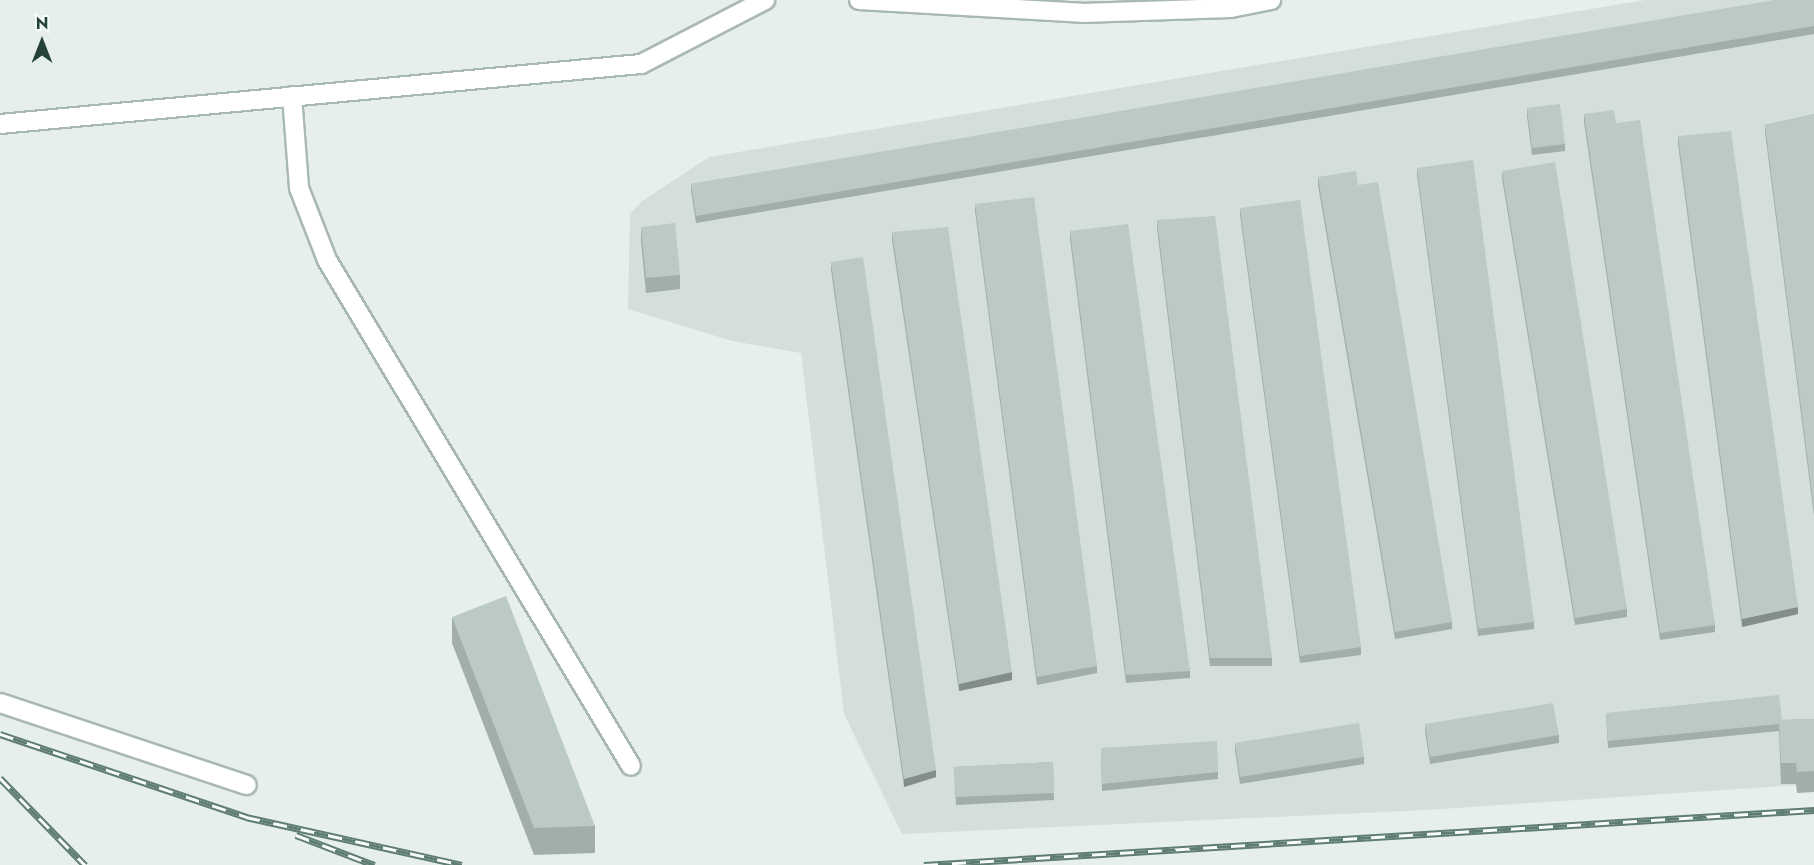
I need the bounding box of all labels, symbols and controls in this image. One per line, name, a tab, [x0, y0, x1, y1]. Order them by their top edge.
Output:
north arrow	[12, 12, 72, 72]
text: N	[36, 12, 48, 35]

